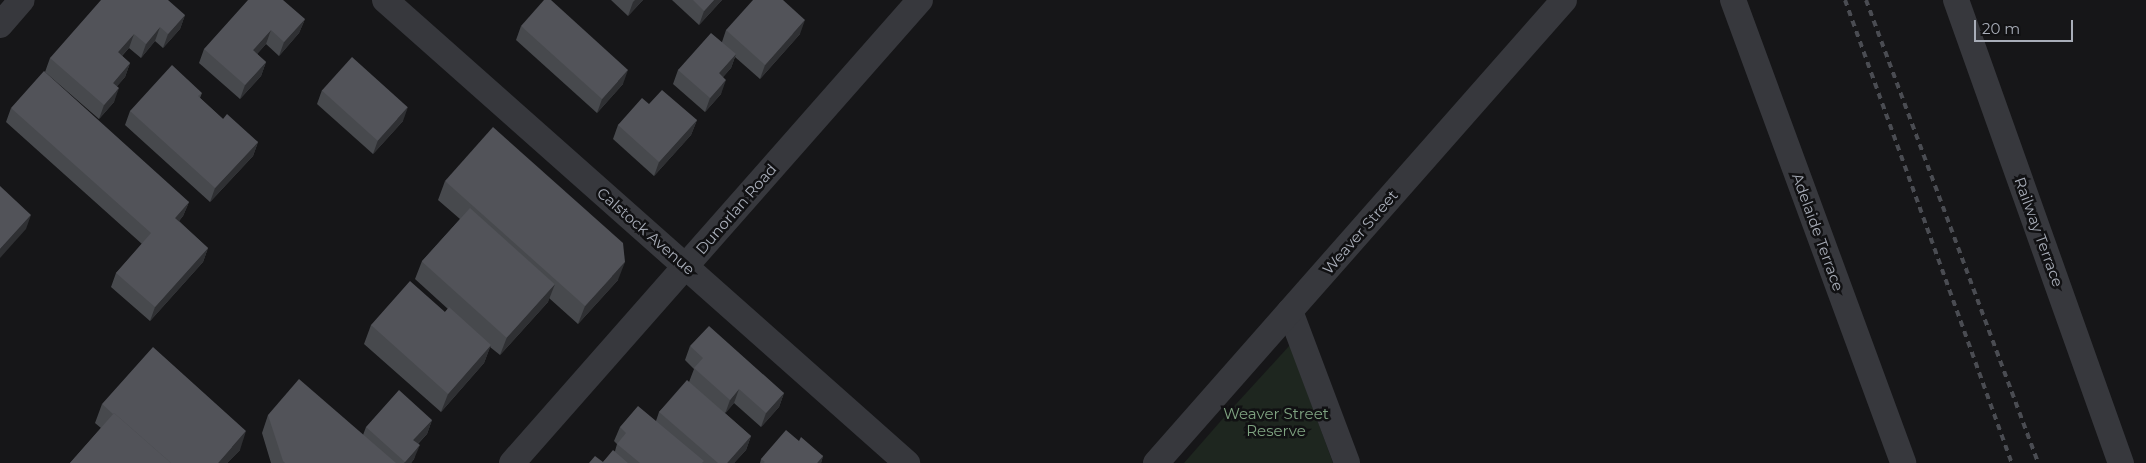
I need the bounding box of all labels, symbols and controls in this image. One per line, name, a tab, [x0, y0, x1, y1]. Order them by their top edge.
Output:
scale bar	[1976, 10, 2075, 42]
text: 20 m	[1982, 19, 2020, 38]
street label: Dunorlan Road	[692, 160, 780, 258]
street label: Adelaide Terrace	[1788, 170, 1848, 294]
street label: Railway Terrace	[2011, 175, 2067, 289]
street label: Calstock Avenue	[593, 184, 699, 278]
street label: Weaver Street	[1319, 186, 1401, 278]
park label: Weaver Street Reserve	[1223, 404, 1329, 439]

